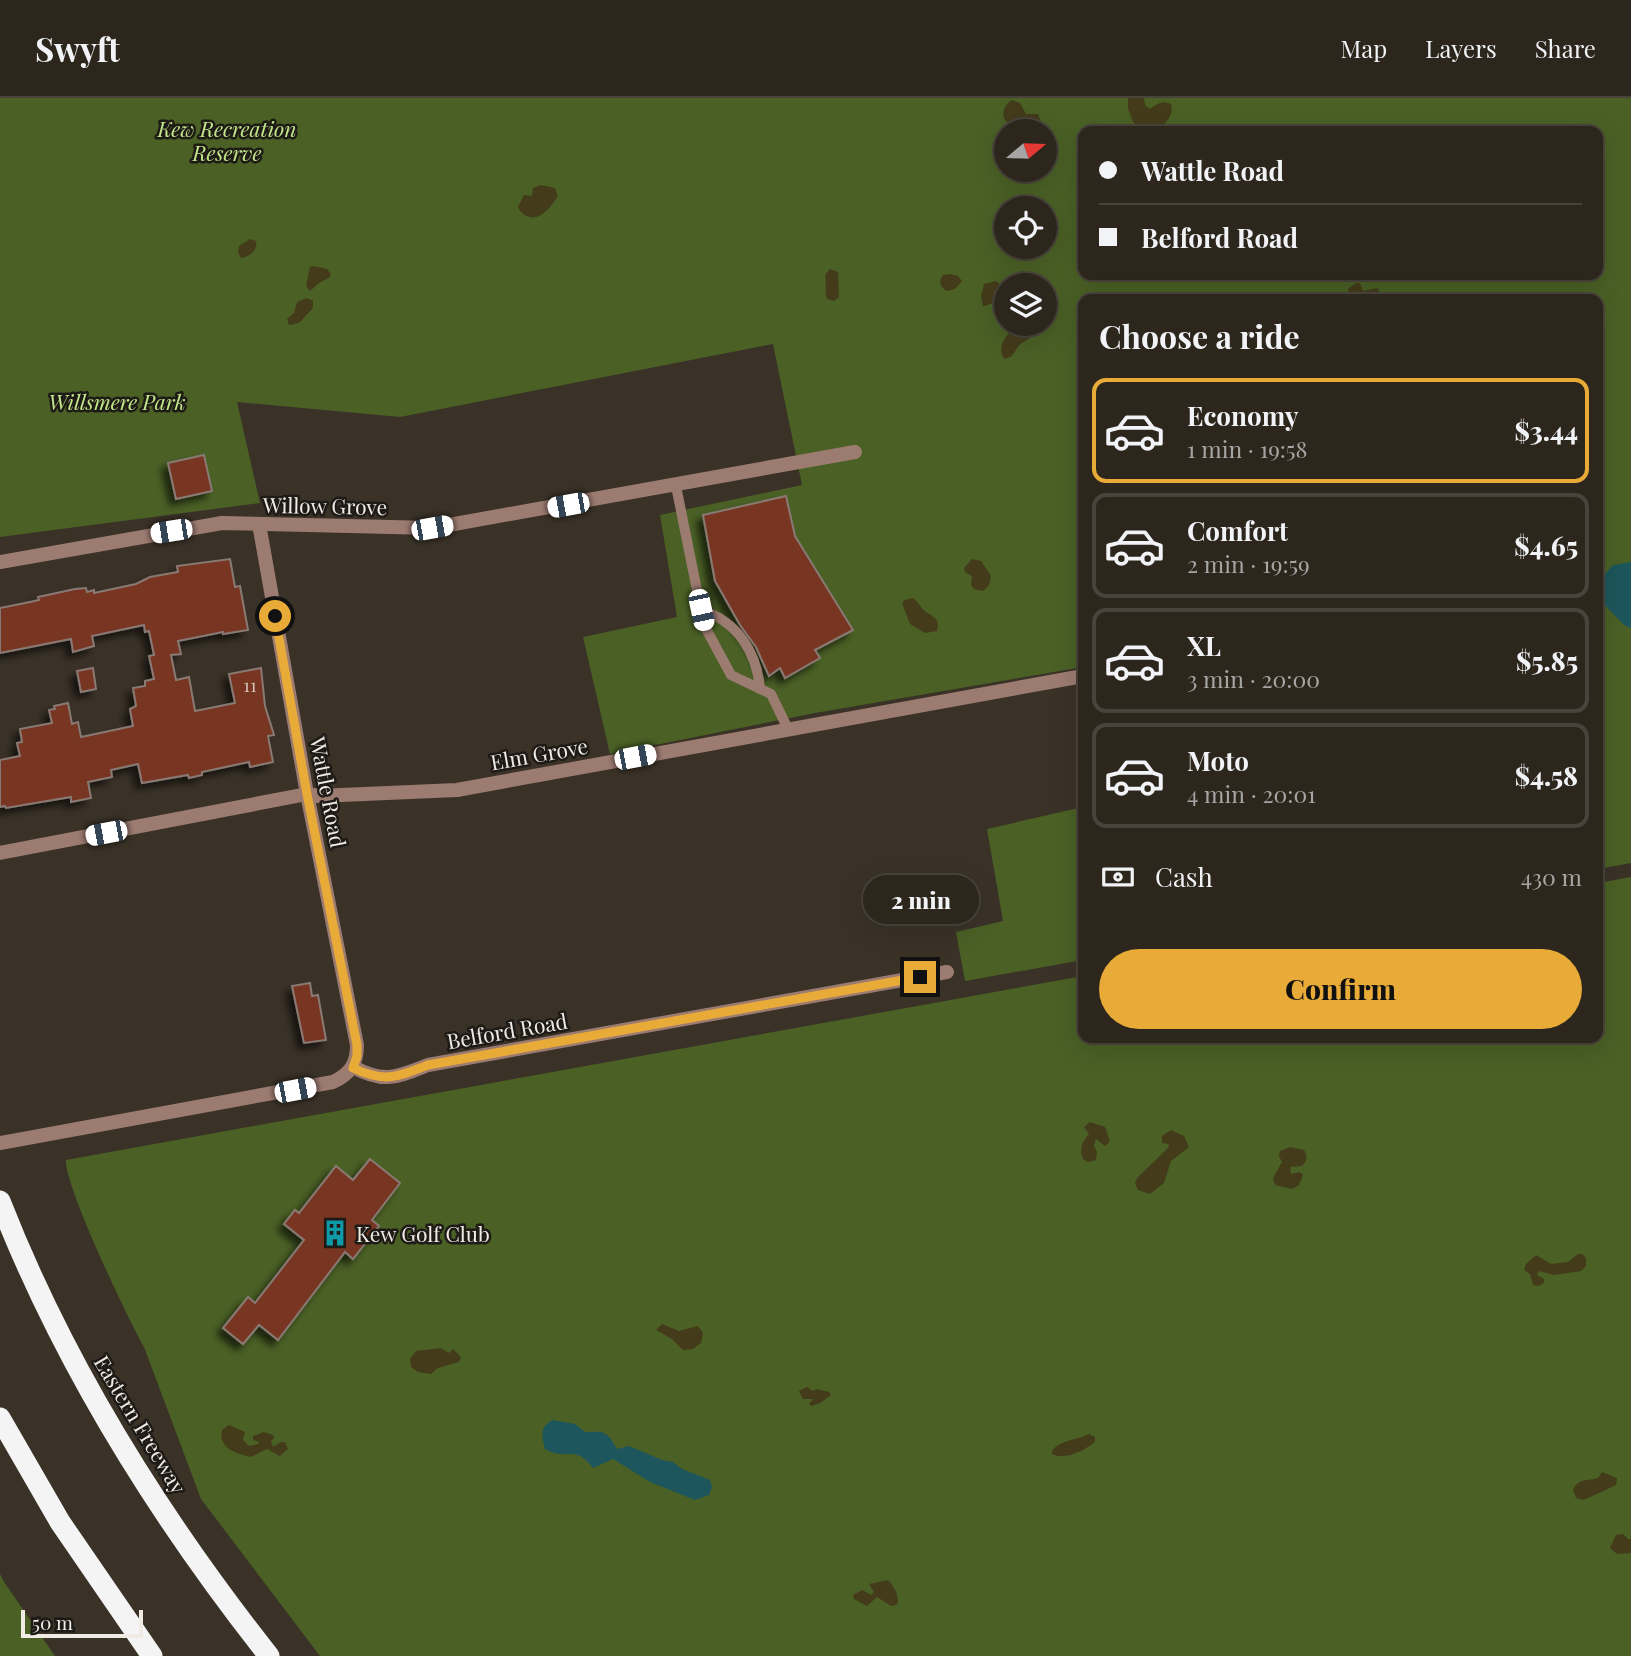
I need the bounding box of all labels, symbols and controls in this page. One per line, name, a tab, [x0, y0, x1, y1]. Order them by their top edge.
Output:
text: Swyft	[35, 26, 120, 70]
text: Map	[1341, 32, 1387, 64]
text: Layers	[1425, 32, 1497, 64]
text: Share	[1535, 32, 1596, 64]
park label: Kew Recreation Reserve	[157, 114, 296, 166]
north arrow	[994, 119, 1057, 182]
map controls	[994, 119, 1057, 336]
text: Wattle Road	[1141, 153, 1284, 188]
button: locate	[994, 196, 1057, 259]
text: Belford Road	[1141, 220, 1298, 255]
button: layers	[994, 273, 1057, 336]
text: Choose a ride	[1099, 314, 1300, 357]
park label: Willsmere Park	[48, 387, 186, 415]
text: Economy	[1187, 398, 1298, 433]
icon: car	[1103, 399, 1166, 462]
text: $3.44	[1514, 413, 1578, 448]
text: 1 min · 19:58	[1187, 433, 1308, 464]
street label: Willow Grove	[262, 490, 387, 520]
car	[546, 491, 591, 519]
text: Comfort	[1187, 513, 1288, 548]
car	[410, 514, 455, 542]
icon: car	[1103, 514, 1166, 577]
car	[149, 517, 194, 545]
text: $4.65	[1514, 528, 1578, 563]
text: 2 min · 19:59	[1187, 548, 1310, 579]
car	[687, 587, 716, 633]
route start	[259, 600, 291, 632]
text: XL	[1187, 628, 1221, 663]
icon: car	[1103, 629, 1166, 692]
text: $5.85	[1516, 643, 1578, 678]
text: 3 min · 20:00	[1187, 663, 1320, 694]
house number: 11	[243, 673, 257, 697]
street label: Elm Grove	[488, 731, 590, 775]
street label: Wattle Road	[304, 733, 353, 850]
car	[613, 743, 658, 771]
text: Moto	[1187, 743, 1249, 778]
icon: car	[1103, 744, 1166, 807]
text: $4.58	[1515, 758, 1578, 793]
text: 4 min · 20:01	[1187, 778, 1316, 809]
car	[84, 819, 129, 847]
icon: cash	[1099, 858, 1137, 896]
text: Cash	[1155, 859, 1213, 894]
text: 430 m	[1521, 861, 1582, 892]
callout: 2 min	[862, 876, 978, 924]
text: 2 min	[891, 884, 951, 915]
button: Confirm	[1099, 949, 1582, 1029]
route end	[904, 961, 936, 993]
street label: Belford Road	[445, 1006, 569, 1054]
car	[273, 1076, 318, 1104]
building icon: Kew Golf Club	[320, 1218, 350, 1248]
place label: Kew Golf Club	[356, 1219, 490, 1247]
street label: Eastern Freeway	[89, 1350, 194, 1499]
scale bar	[21, 1607, 144, 1639]
text: 50 m	[32, 1609, 73, 1635]

